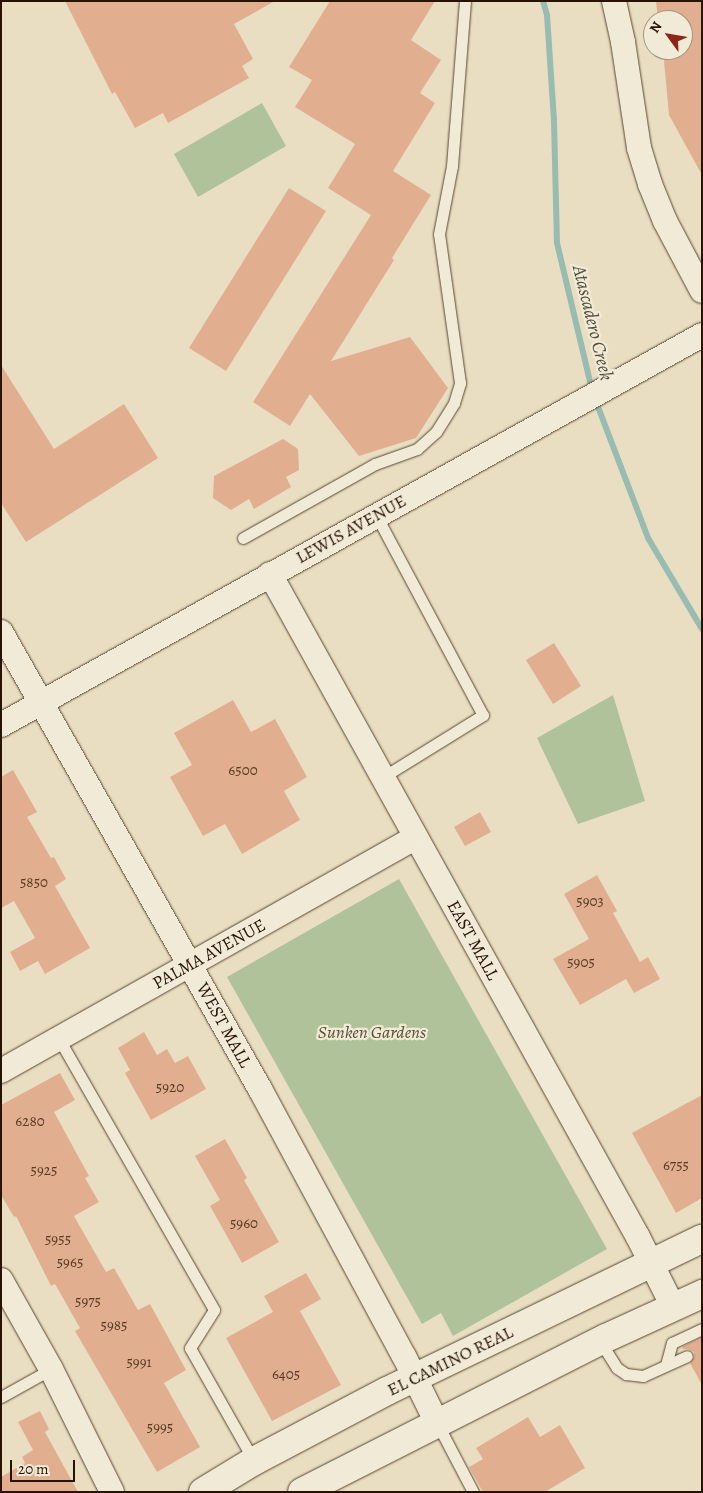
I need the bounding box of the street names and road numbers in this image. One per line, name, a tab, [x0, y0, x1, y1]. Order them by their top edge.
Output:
street label: LEWIS AVENUE	[292, 490, 410, 568]
street label: EAST MALL	[442, 896, 504, 984]
street label: PALMA AVENUE	[149, 914, 269, 994]
street label: WEST MALL	[192, 979, 256, 1071]
street label: EL CAMINO REAL	[384, 1321, 516, 1401]

